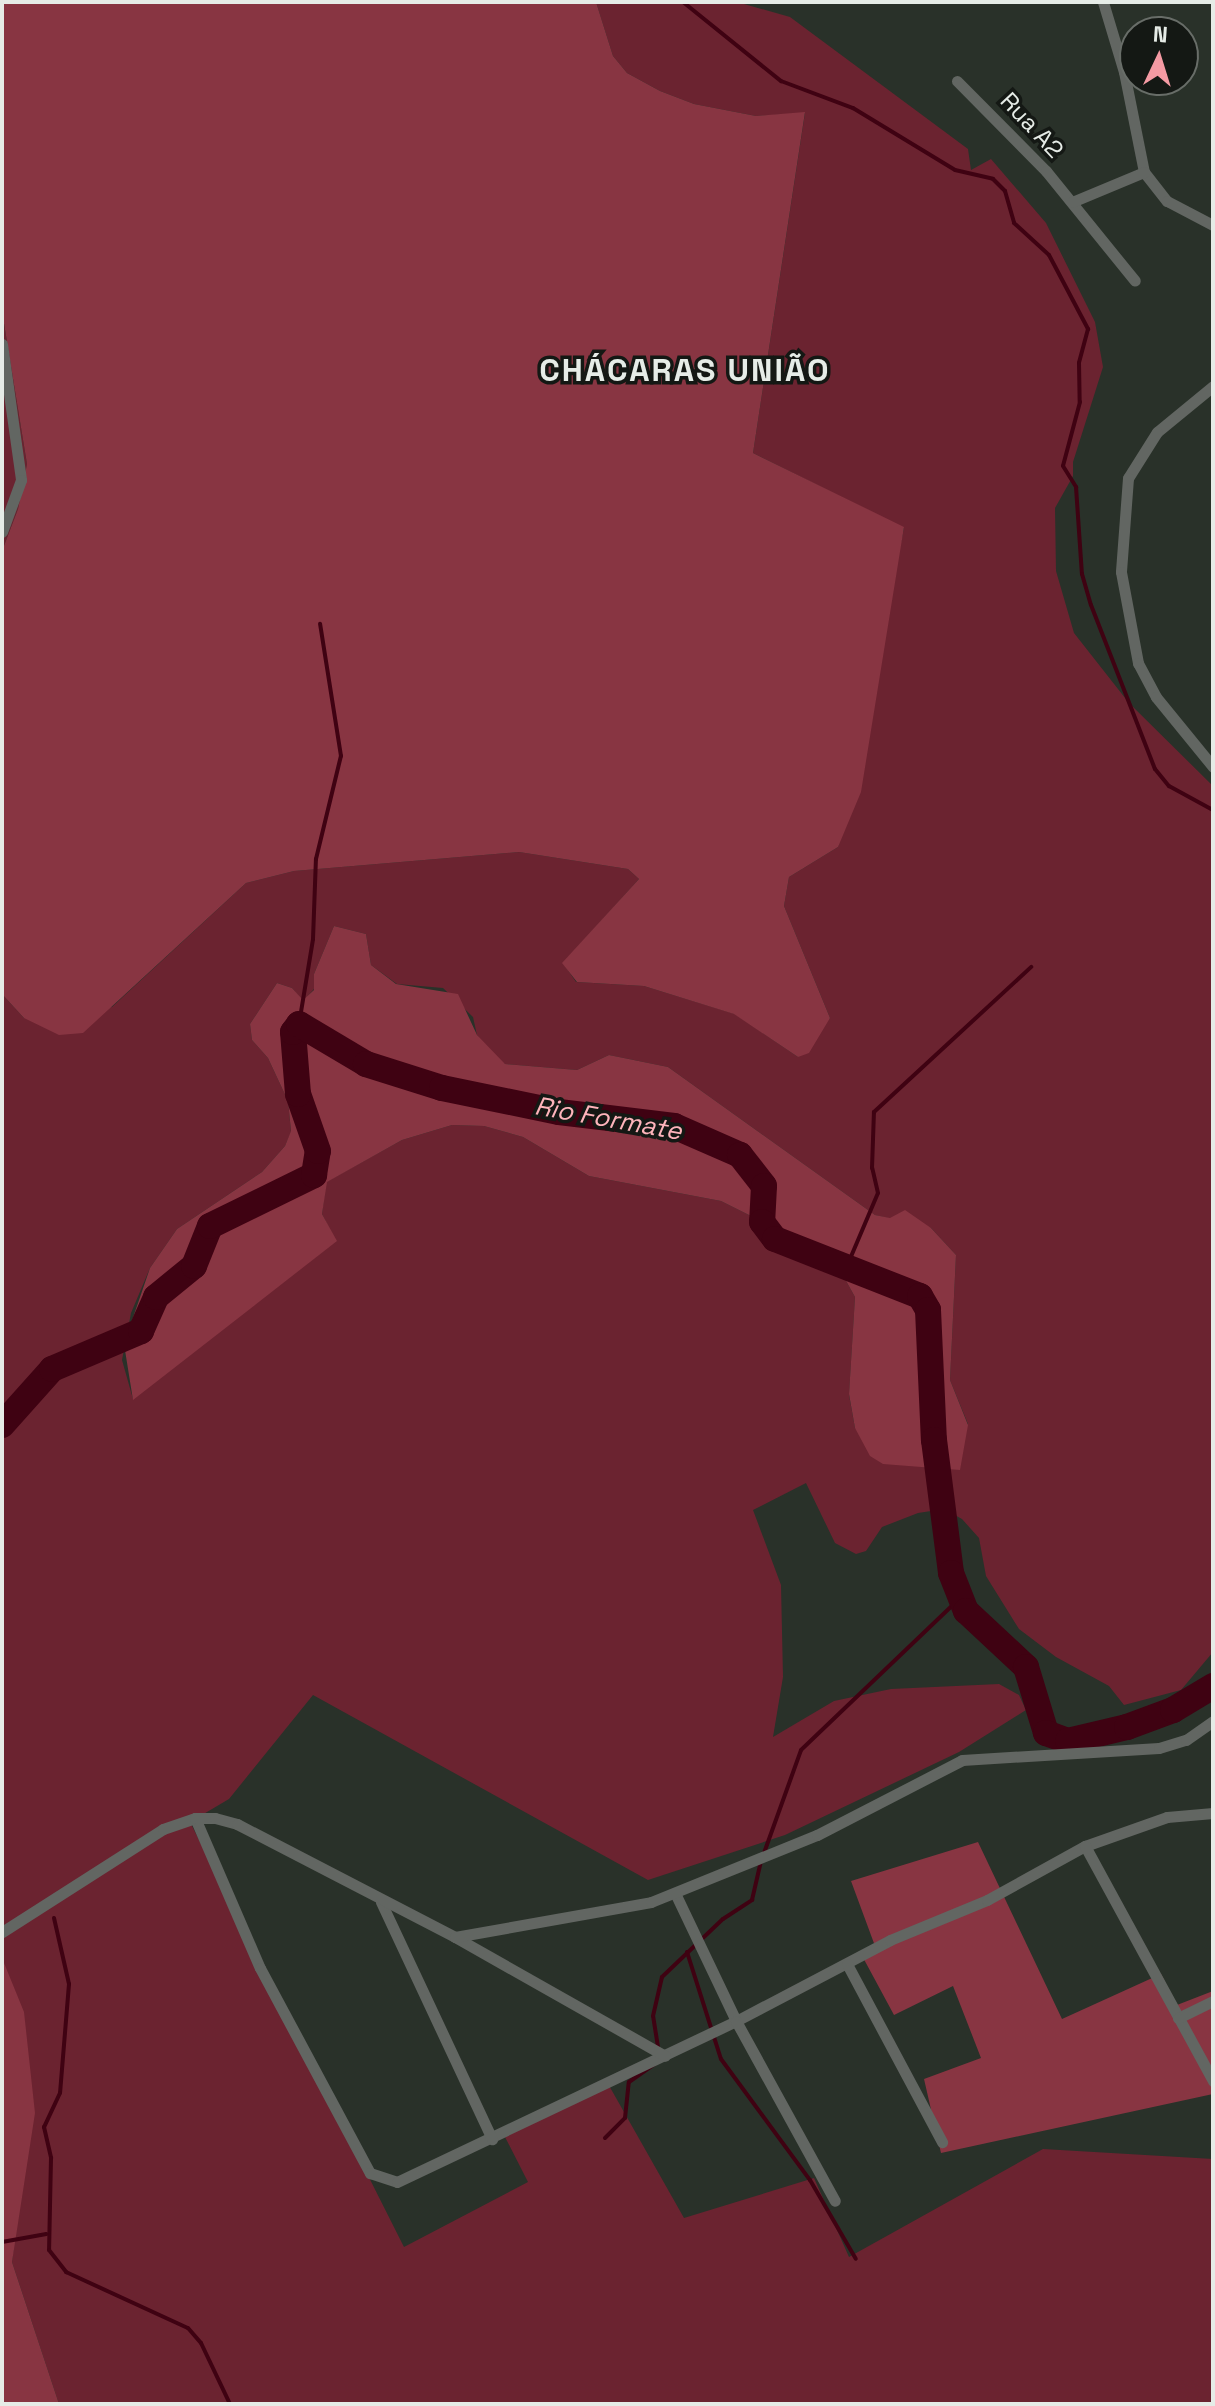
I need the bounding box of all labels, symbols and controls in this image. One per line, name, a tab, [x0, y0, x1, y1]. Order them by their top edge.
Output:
north arrow	[1119, 16, 1199, 96]
text: N	[1152, 20, 1169, 49]
street label: Rua A2	[994, 86, 1070, 164]
district label: CHÁCARAS UNIÃO	[539, 351, 831, 389]
water label: Rio Formate	[532, 1091, 684, 1147]

